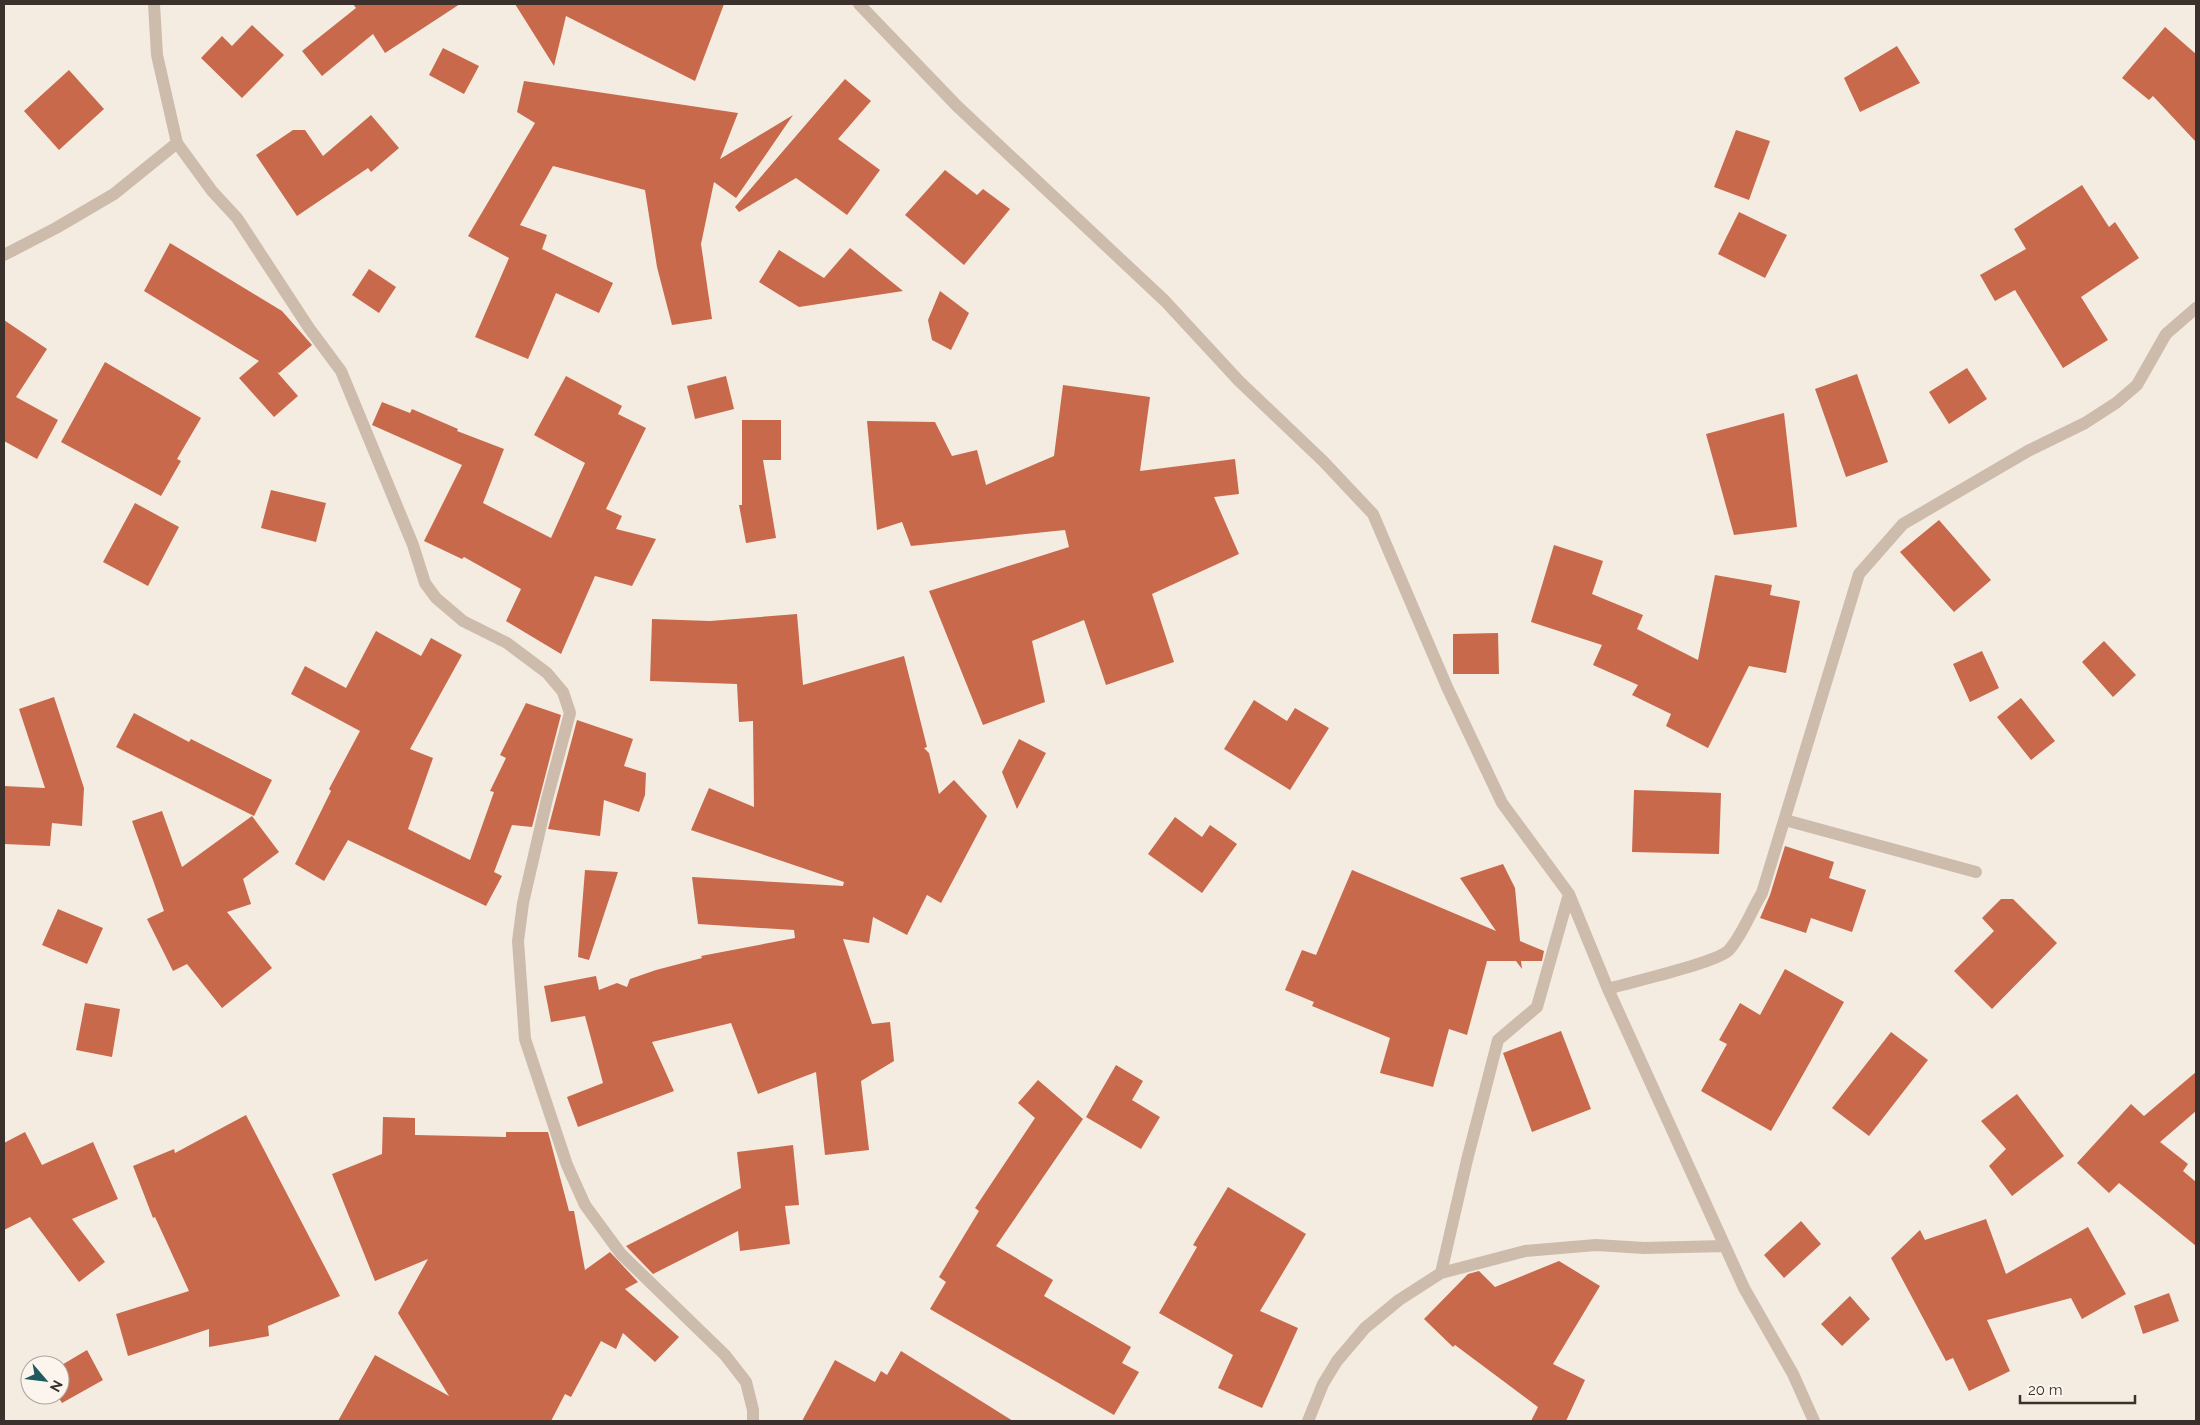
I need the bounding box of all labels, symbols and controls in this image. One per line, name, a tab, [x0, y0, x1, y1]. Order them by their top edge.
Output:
north arrow	[20, 1355, 70, 1405]
scale bar	[2020, 1372, 2135, 1404]
text: N	[47, 1378, 66, 1395]
text: 20 m	[2028, 1381, 2063, 1399]

